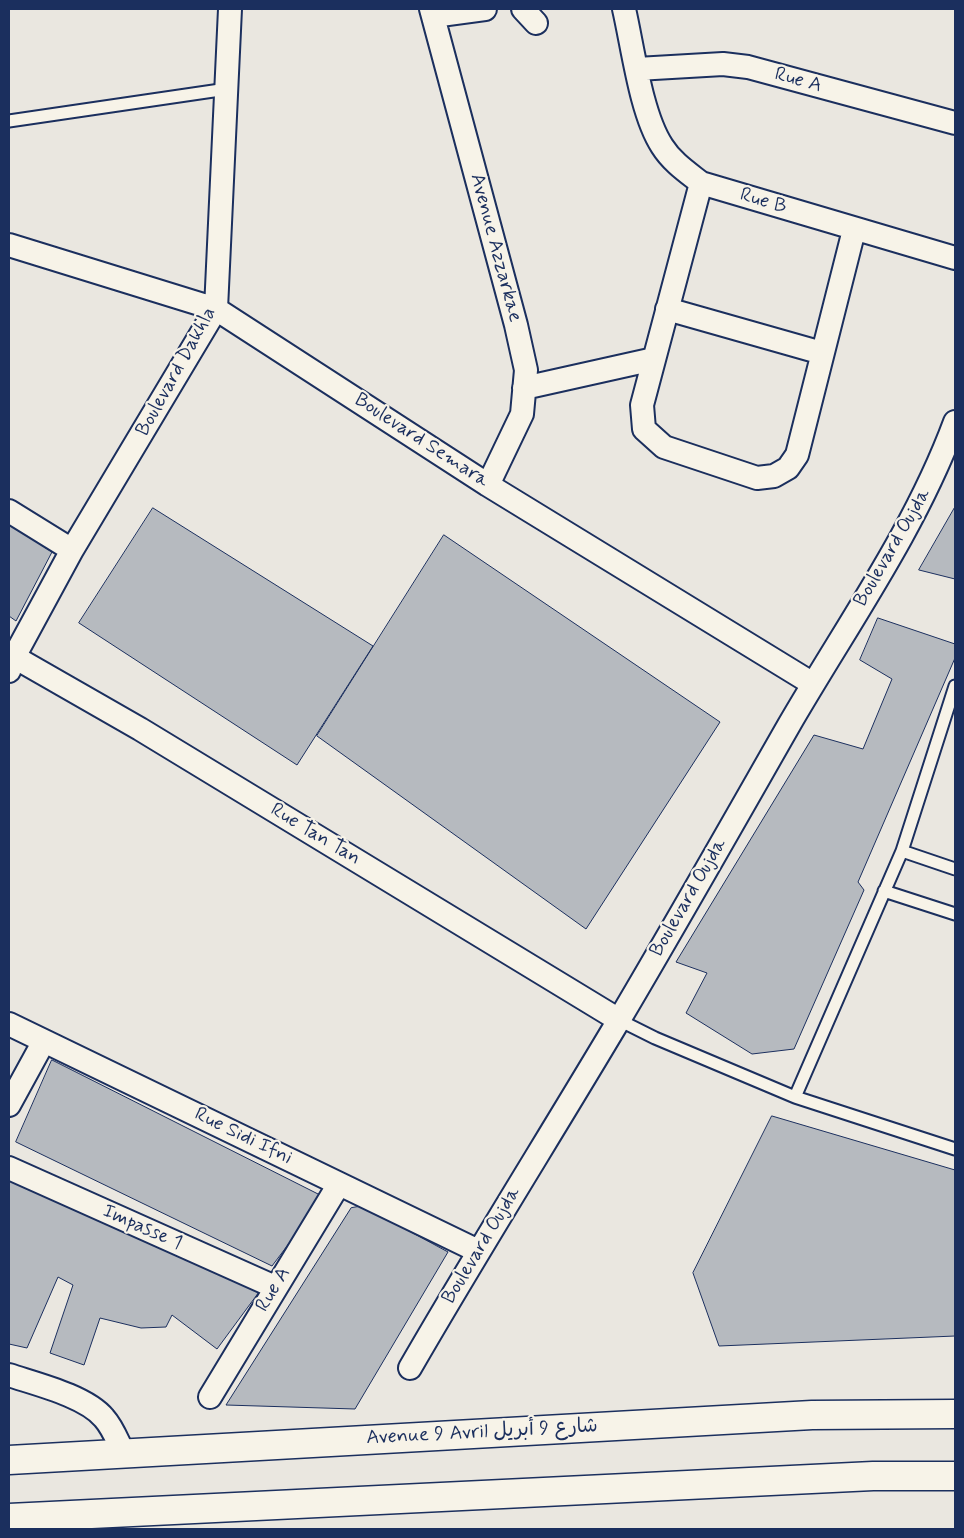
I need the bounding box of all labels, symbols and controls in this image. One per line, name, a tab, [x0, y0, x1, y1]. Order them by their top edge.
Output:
street label: Rue A	[772, 63, 824, 99]
street label: Avenue Azzarkae	[464, 171, 526, 325]
street label: Rue B	[737, 184, 789, 220]
street label: Boulevard Dakhla	[132, 303, 222, 441]
street label: Boulevard Semara	[349, 389, 493, 493]
street label: Boulevard Oujda	[850, 485, 936, 611]
street label: Rue Tan Tan	[266, 799, 364, 871]
street label: Boulevard Oujda	[646, 835, 732, 961]
street label: Rue Sidi Ifni	[190, 1103, 296, 1171]
street label: Boulevard Oujda	[438, 1183, 526, 1309]
street label: Impasse 1	[98, 1200, 186, 1256]
street label: Rue A	[251, 1263, 297, 1317]
street label: Avenue 9 Avril شارع 9 أبريل	[366, 1415, 598, 1451]

